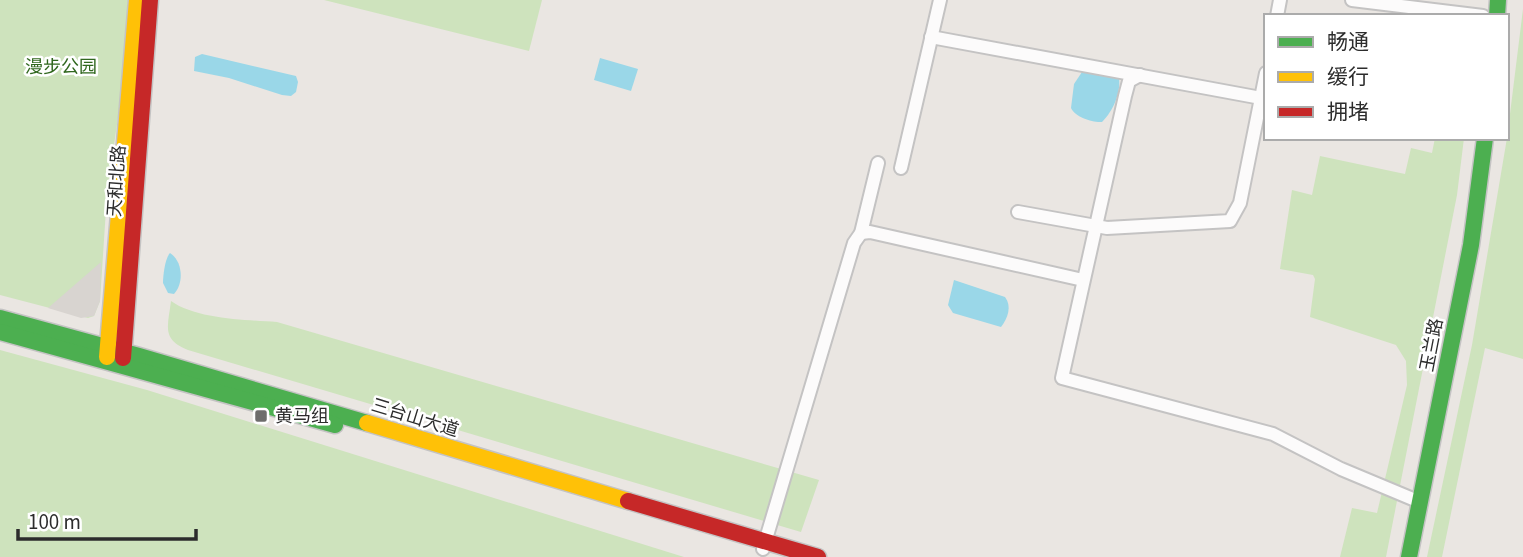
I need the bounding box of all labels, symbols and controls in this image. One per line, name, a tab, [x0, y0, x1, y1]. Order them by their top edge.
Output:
legend	[1264, 14, 1509, 140]
text: 畅通	[1327, 27, 1369, 57]
park label: 漫步公园	[25, 55, 97, 80]
text: 缓行	[1327, 62, 1369, 92]
text: 拥堵	[1327, 97, 1369, 127]
street label: 天和北路	[102, 144, 132, 218]
street label: 玉兰路	[1415, 316, 1449, 374]
street label: 三台山大道	[368, 393, 462, 443]
place label: 黄马组	[275, 404, 329, 429]
marker: 黄马组	[253, 408, 269, 424]
scale bar	[18, 498, 196, 542]
text: 100 m	[28, 507, 81, 537]

